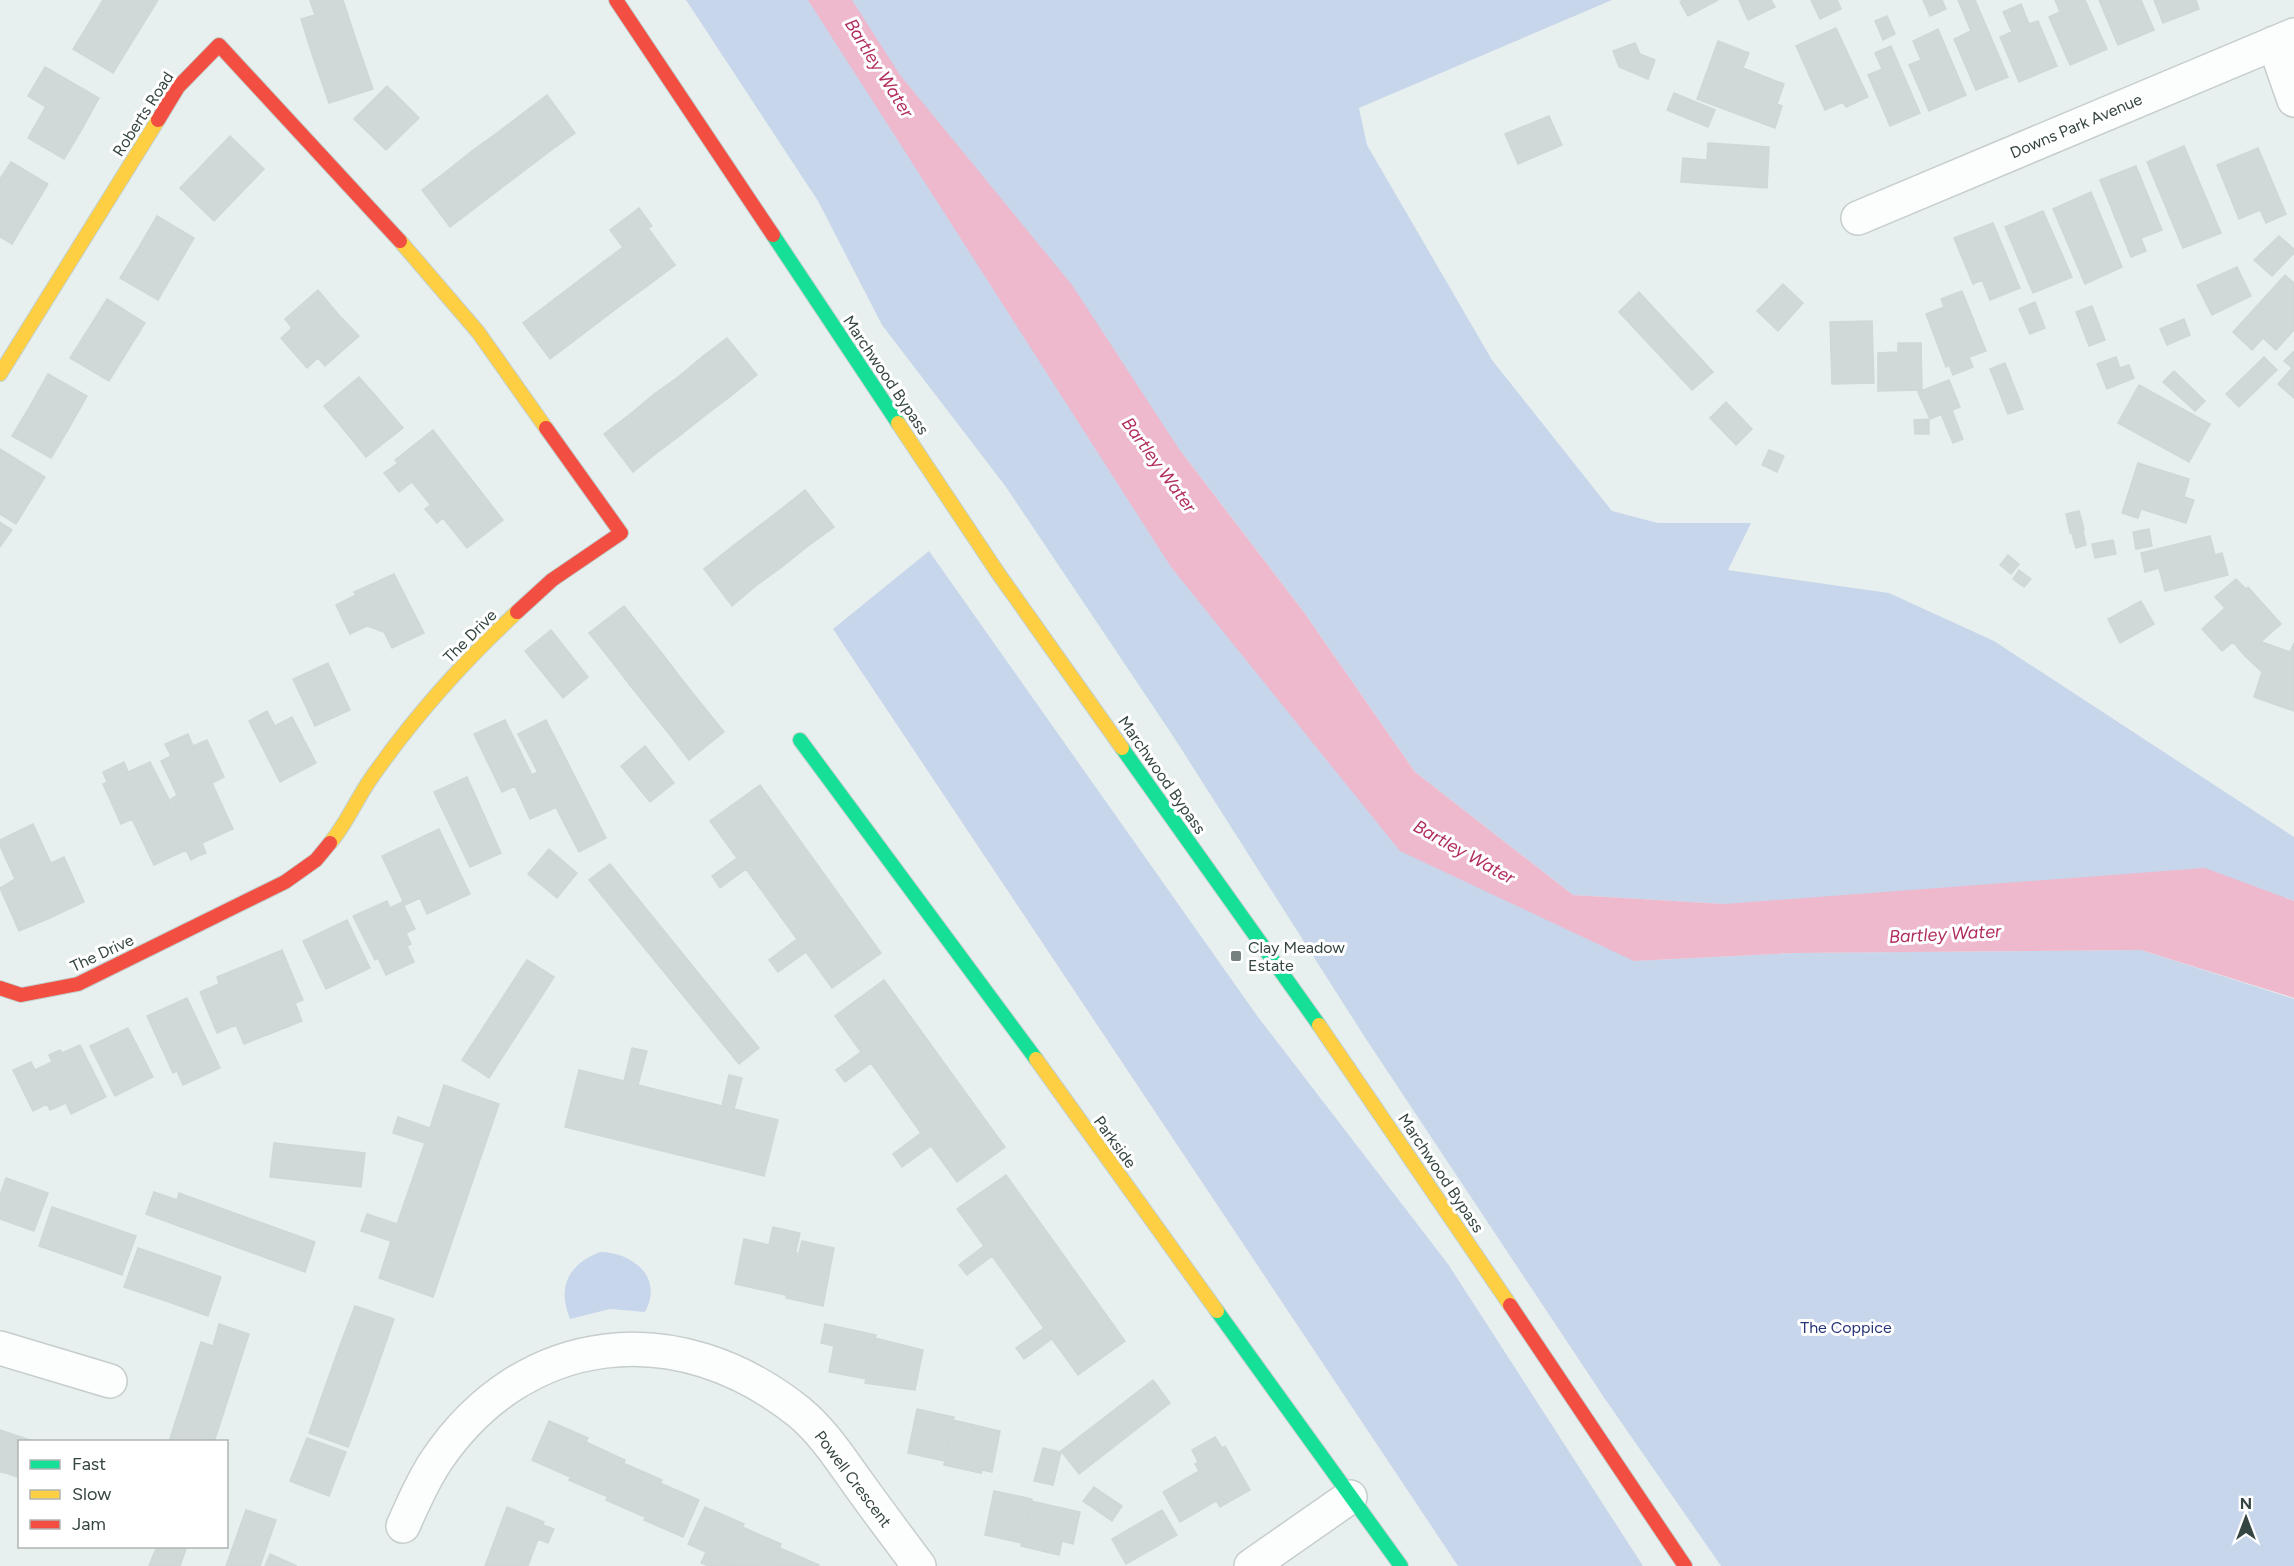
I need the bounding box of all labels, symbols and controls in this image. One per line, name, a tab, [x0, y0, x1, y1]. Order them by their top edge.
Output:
water label: Bartley Water	[840, 15, 919, 122]
street label: Roberts Road	[109, 68, 177, 160]
street label: Downs Park Avenue	[2007, 90, 2145, 162]
street label: Marchwood Bypass	[839, 312, 933, 438]
water label: Bartley Water	[1117, 413, 1201, 518]
street label: The Drive	[439, 605, 501, 667]
street label: Marchwood Bypass	[1114, 712, 1210, 838]
water label: Bartley Water	[1410, 815, 1519, 889]
water label: Bartley Water	[1888, 920, 2003, 948]
street label: The Drive	[67, 930, 137, 976]
place label: Clay Meadow Estate	[1248, 938, 1345, 975]
marker: Clay Meadow Estate	[1229, 949, 1243, 963]
street label: Marchwood Bypass	[1394, 1110, 1488, 1236]
street label: Parkside	[1090, 1112, 1140, 1172]
park label: The Coppice	[1800, 1318, 1892, 1337]
street label: Powell Crescent	[811, 1427, 895, 1531]
legend	[18, 1440, 228, 1548]
text: Fast	[72, 1453, 106, 1475]
text: Slow	[72, 1483, 111, 1505]
north arrow	[2216, 1488, 2276, 1548]
text: N	[2240, 1494, 2252, 1513]
text: Jam	[72, 1513, 106, 1535]

